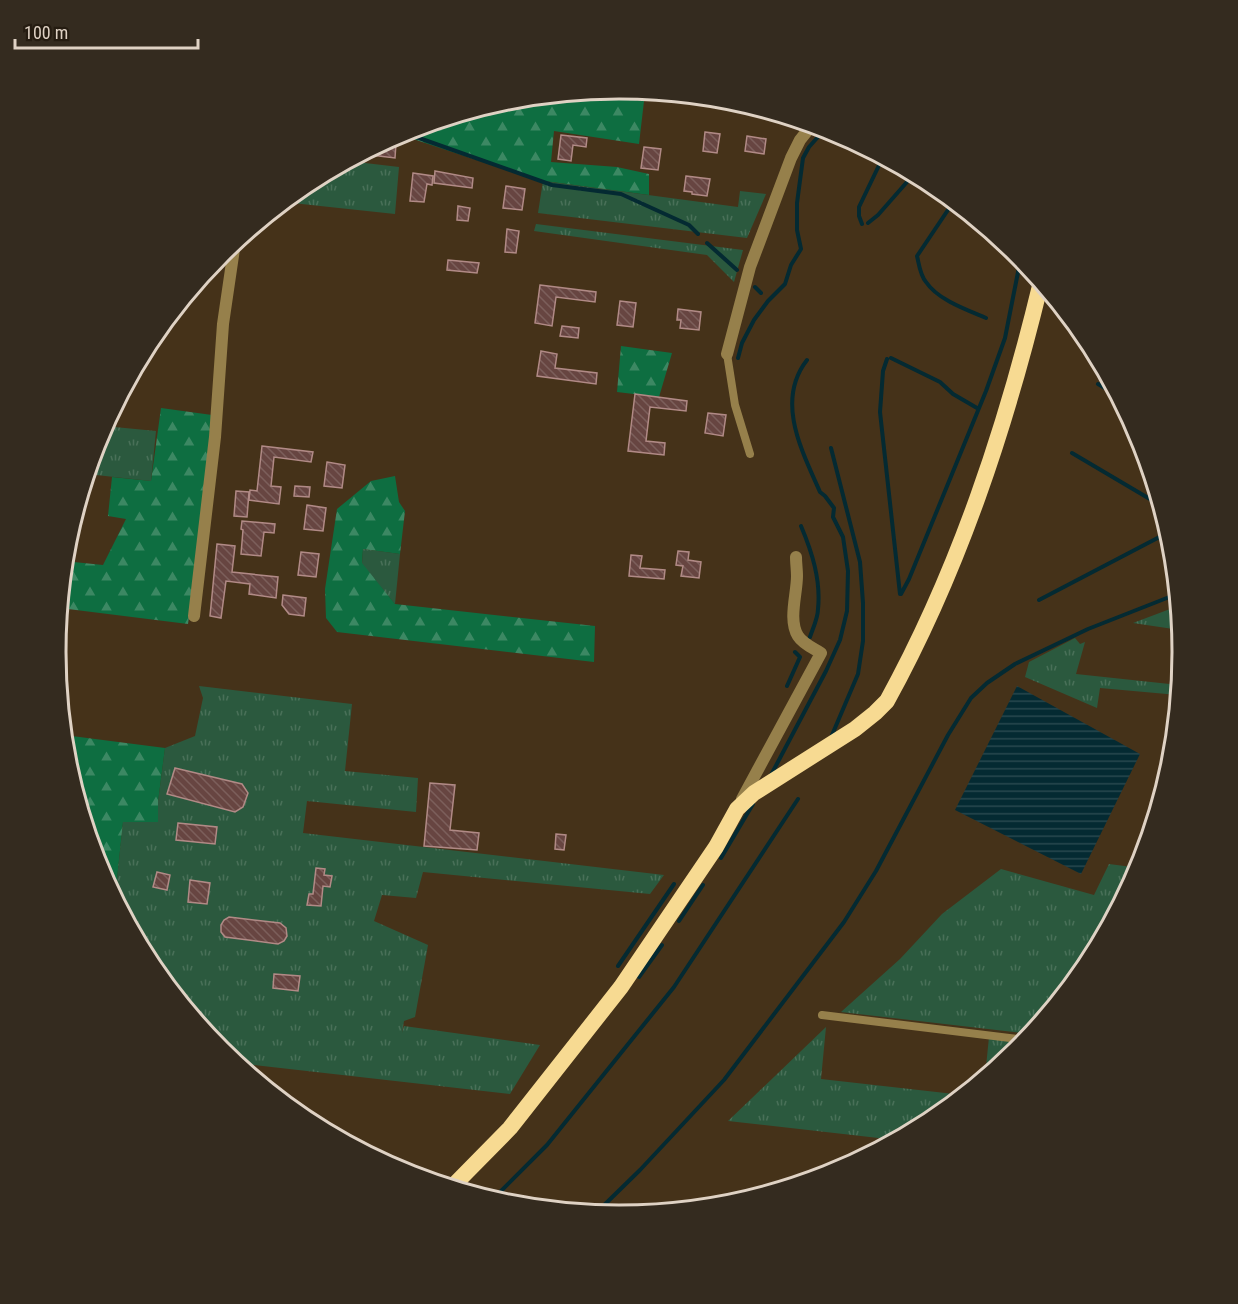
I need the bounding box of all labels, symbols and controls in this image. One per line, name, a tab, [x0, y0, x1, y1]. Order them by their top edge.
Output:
scale bar	[15, 12, 198, 50]
text: 100 m	[24, 22, 68, 43]

